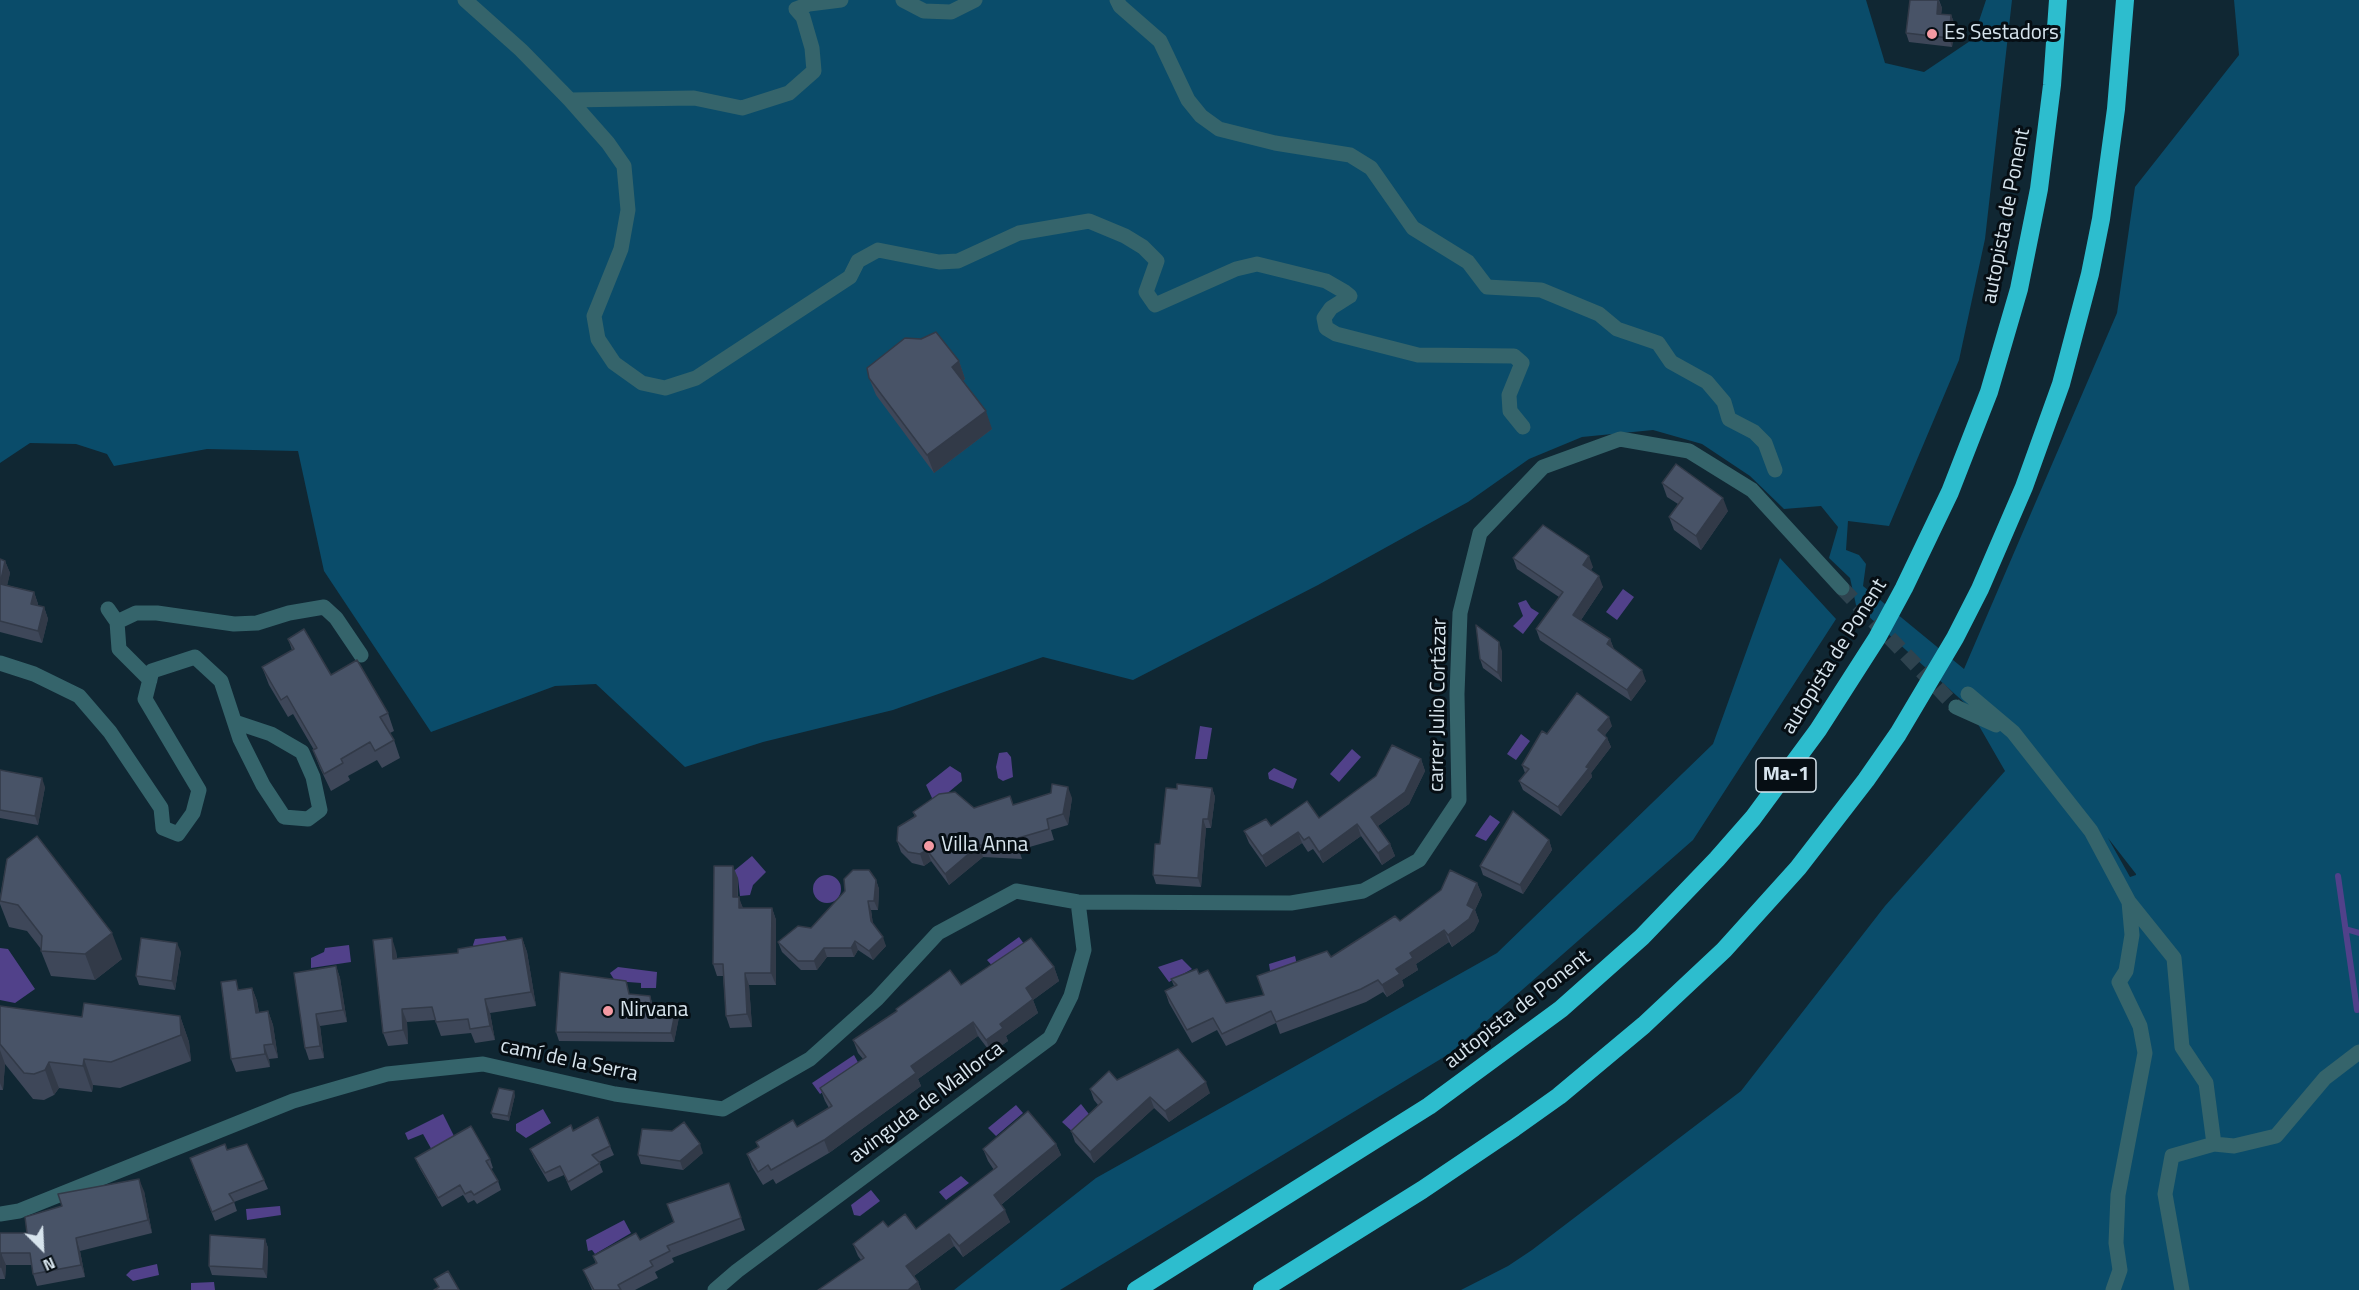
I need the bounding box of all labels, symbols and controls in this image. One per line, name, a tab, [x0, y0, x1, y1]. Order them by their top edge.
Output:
place label: Es Sestadors	[1944, 21, 2059, 47]
marker: Es Sestadors	[1925, 27, 1939, 41]
street label: autopista de Ponent	[1978, 126, 2036, 306]
street label: autopista de Ponent	[1777, 575, 1893, 739]
street label: carrer Julio Cortázar	[1425, 618, 1453, 792]
road number: Ma-1	[1756, 758, 1816, 792]
place label: Villa Anna	[941, 833, 1028, 859]
marker: Villa Anna	[922, 839, 936, 853]
street label: autopista de Ponent	[1440, 945, 1596, 1075]
place label: Nirvana	[620, 998, 688, 1024]
marker: Nirvana	[601, 1004, 615, 1018]
street label: camí de la Serra	[498, 1034, 640, 1088]
street label: avinguda de Mallorca	[845, 1037, 1009, 1169]
north arrow	[12, 1218, 72, 1278]
text: N	[39, 1251, 59, 1278]

